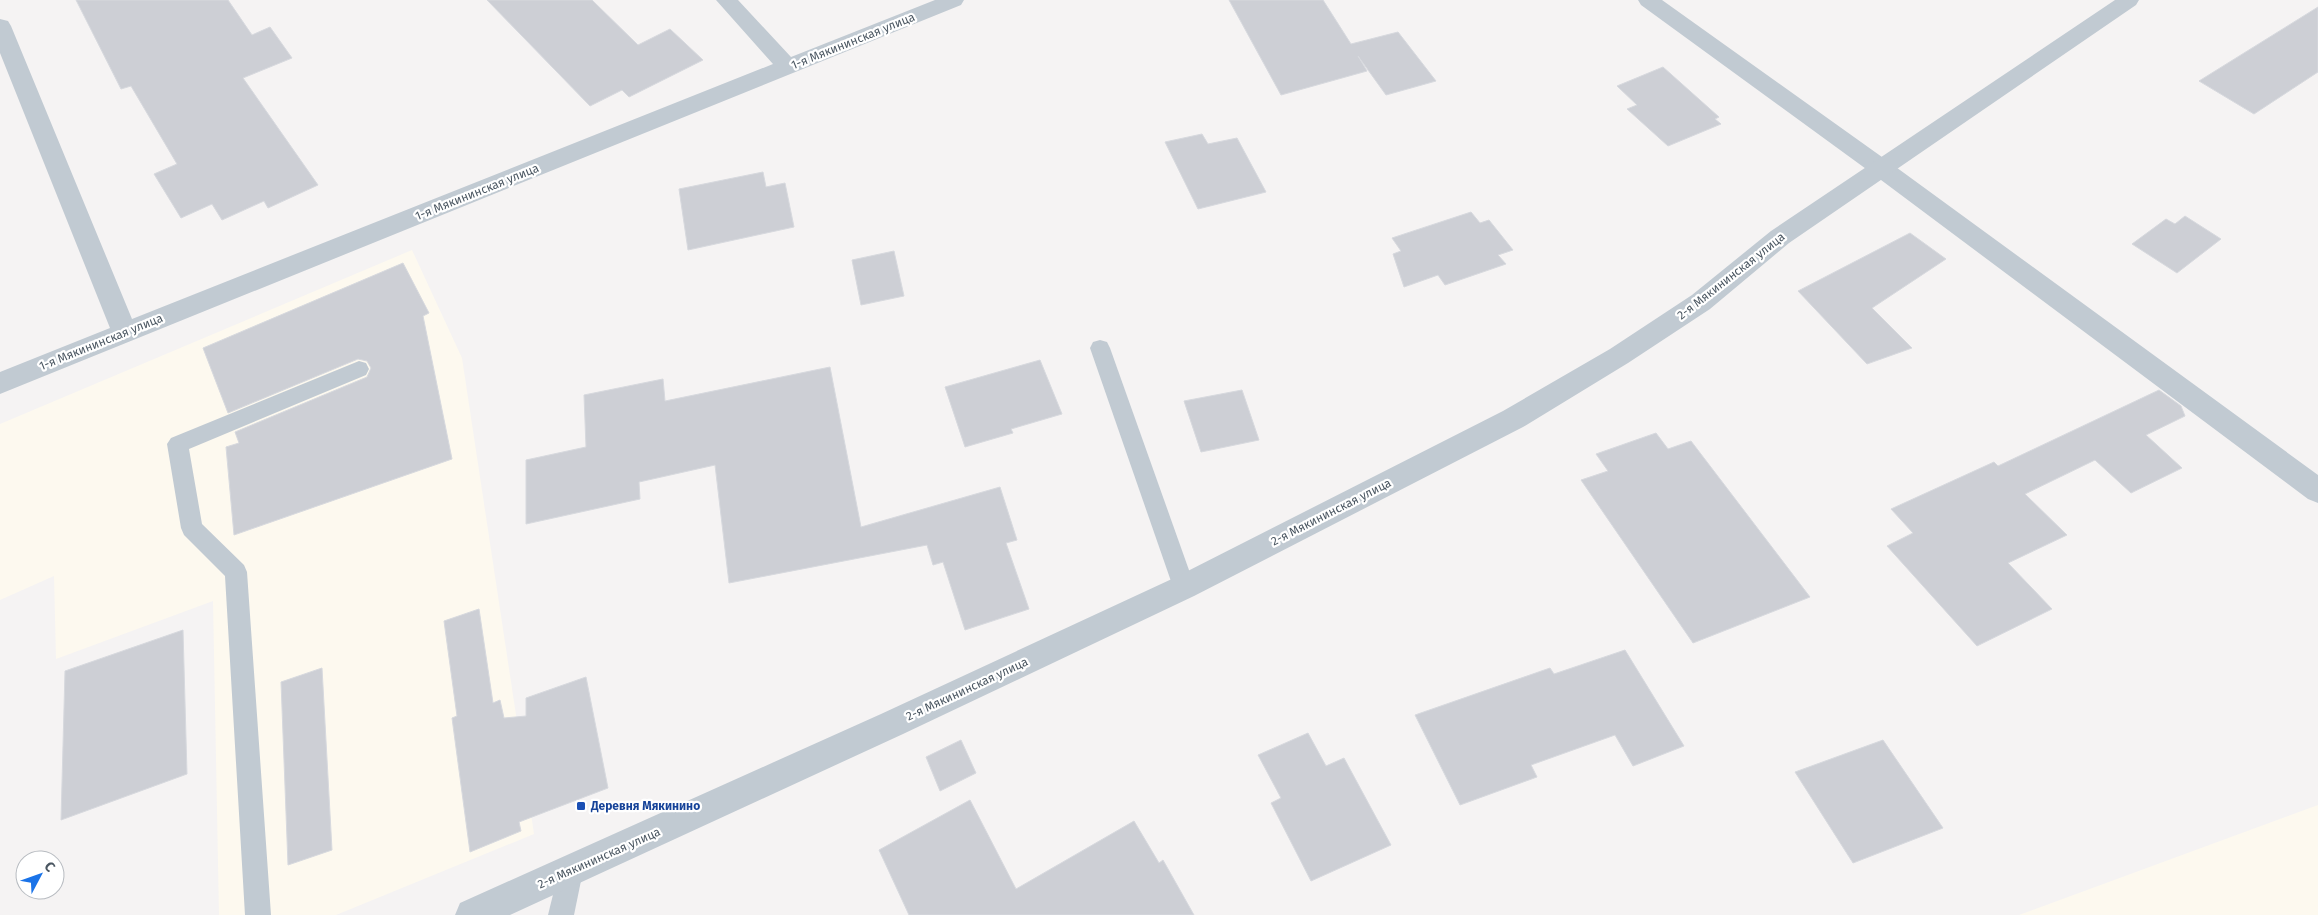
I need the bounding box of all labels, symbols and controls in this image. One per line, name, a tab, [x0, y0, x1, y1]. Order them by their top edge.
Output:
street label: 1-я Мякининская улица	[789, 10, 917, 72]
street label: 1-я Мякининская улица	[413, 161, 541, 223]
street label: 2-я Мякининская улица	[1674, 230, 1788, 322]
street label: 1-я Мякининская улица	[37, 311, 165, 373]
street label: 2-я Мякининская улица	[1269, 476, 1393, 548]
street label: 2-я Мякининская улица	[904, 655, 1030, 723]
place label: Деревня Мякинино	[590, 799, 700, 813]
marker: Деревня Мякинино	[575, 800, 587, 812]
street label: 2-я Мякининская улица	[536, 825, 662, 891]
north arrow	[15, 850, 65, 900]
text: С	[40, 858, 58, 875]

